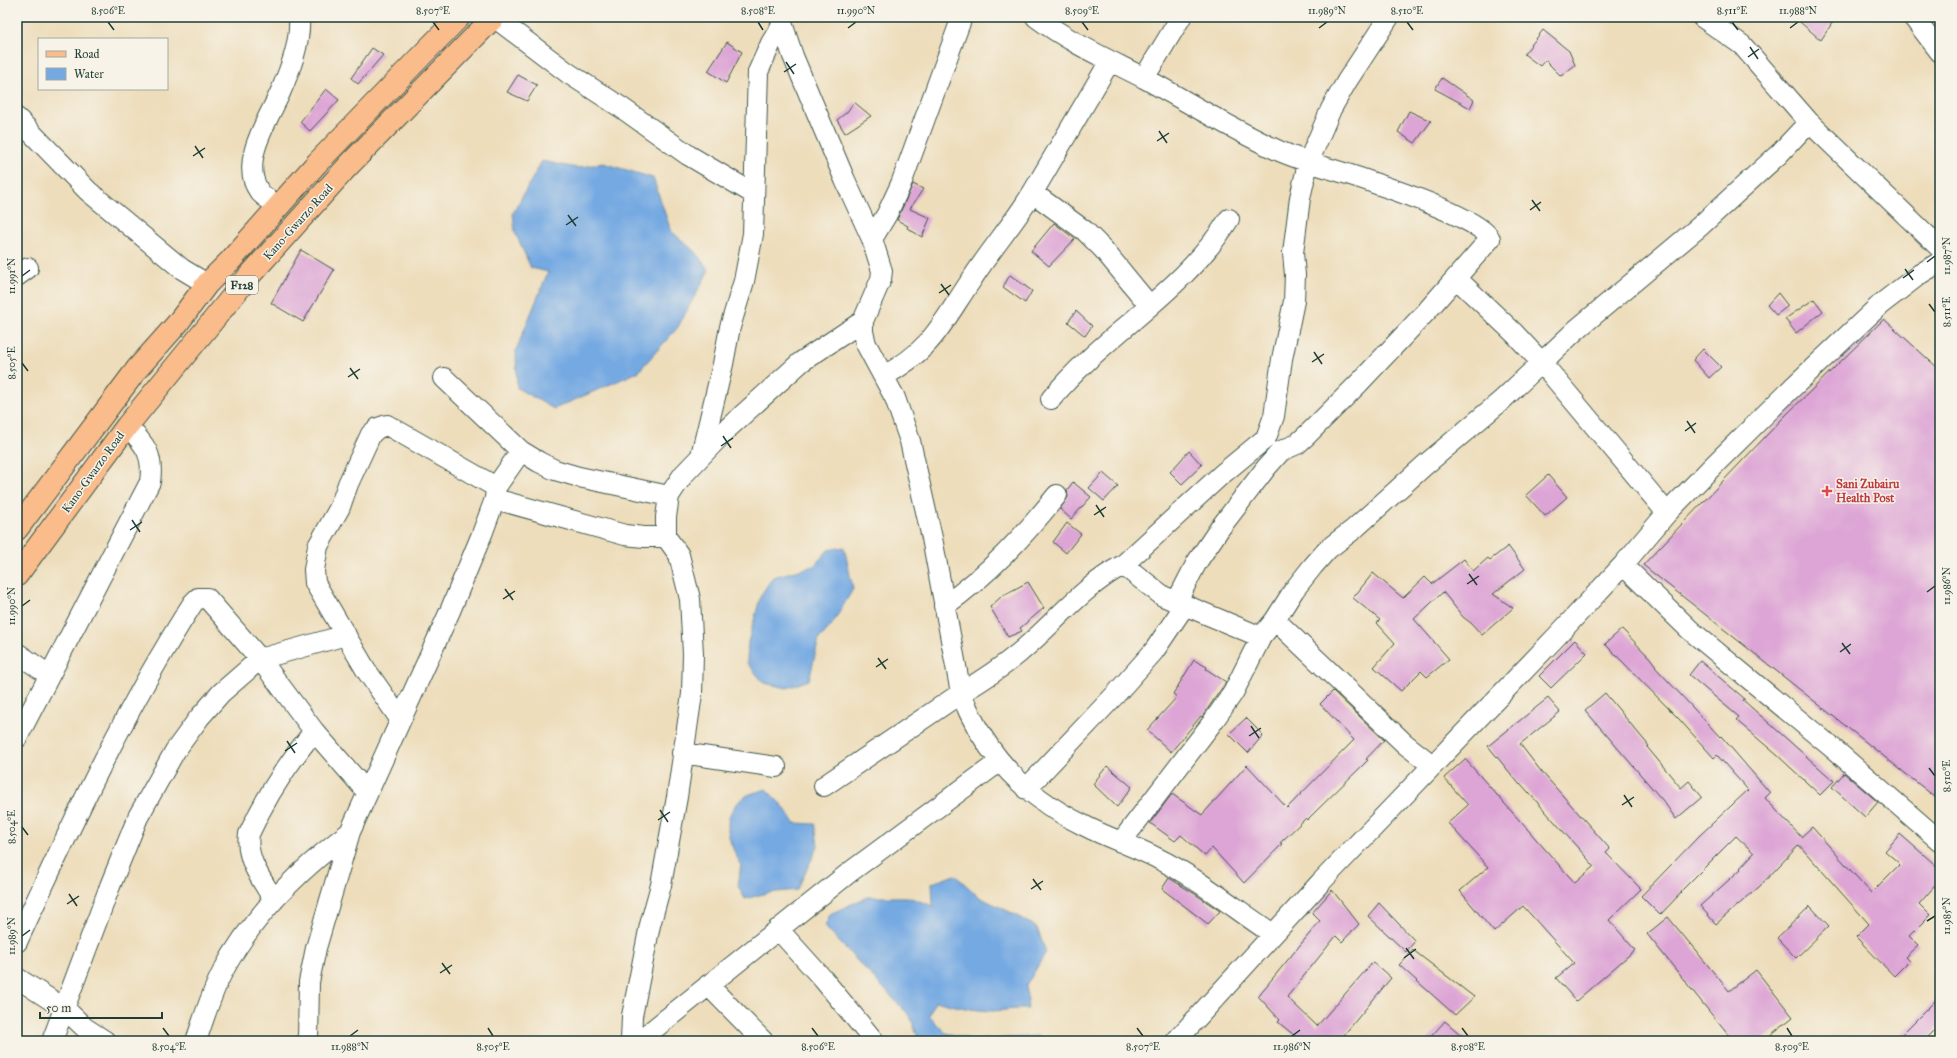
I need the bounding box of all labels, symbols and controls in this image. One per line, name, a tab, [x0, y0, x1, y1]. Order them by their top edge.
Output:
text: 8.506°E	[91, 5, 125, 17]
text: 8.507°E	[416, 5, 450, 17]
text: 8.508°E	[741, 5, 775, 17]
text: 11.990°N	[837, 5, 876, 17]
text: 8.509°E	[1065, 5, 1099, 17]
text: 11.989°N	[1308, 5, 1347, 17]
text: 8.510°E	[1391, 5, 1423, 17]
text: 8.511°E	[1717, 5, 1747, 17]
text: 11.988°N	[1779, 5, 1818, 17]
legend	[38, 38, 168, 90]
text: Road	[74, 47, 100, 61]
text: Water	[74, 67, 104, 81]
street label: Kano-Gwarzo Road	[260, 181, 336, 263]
text: 11.987°N	[1941, 236, 1953, 275]
text: 11.991°N	[6, 257, 18, 294]
road number: F128	[226, 276, 258, 294]
text: 8.511°E	[1941, 297, 1953, 327]
text: 8.505°E	[6, 346, 18, 380]
street label: Kano-Gwarzo Road	[59, 429, 127, 515]
place label: Sani Zubairu Health Post	[1836, 477, 1900, 505]
marker: Sani Zubairu Health Post	[1821, 485, 1833, 497]
text: 11.986°N	[1941, 567, 1953, 605]
text: 11.990°N	[6, 586, 18, 625]
text: 8.510°E	[1941, 760, 1953, 792]
text: 8.504°E	[6, 810, 18, 844]
text: 11.985°N	[1941, 897, 1953, 935]
text: 11.989°N	[6, 916, 18, 955]
scale bar	[40, 994, 162, 1020]
text: 50 m	[46, 1001, 71, 1015]
text: 8.504°E	[152, 1041, 186, 1053]
text: 11.988°N	[331, 1041, 370, 1053]
text: 8.505°E	[476, 1041, 510, 1053]
text: 8.506°E	[801, 1041, 835, 1053]
text: 8.507°E	[1126, 1041, 1160, 1053]
text: 11.986°N	[1273, 1041, 1311, 1053]
text: 8.508°E	[1451, 1041, 1485, 1053]
text: 8.509°E	[1775, 1041, 1809, 1053]

